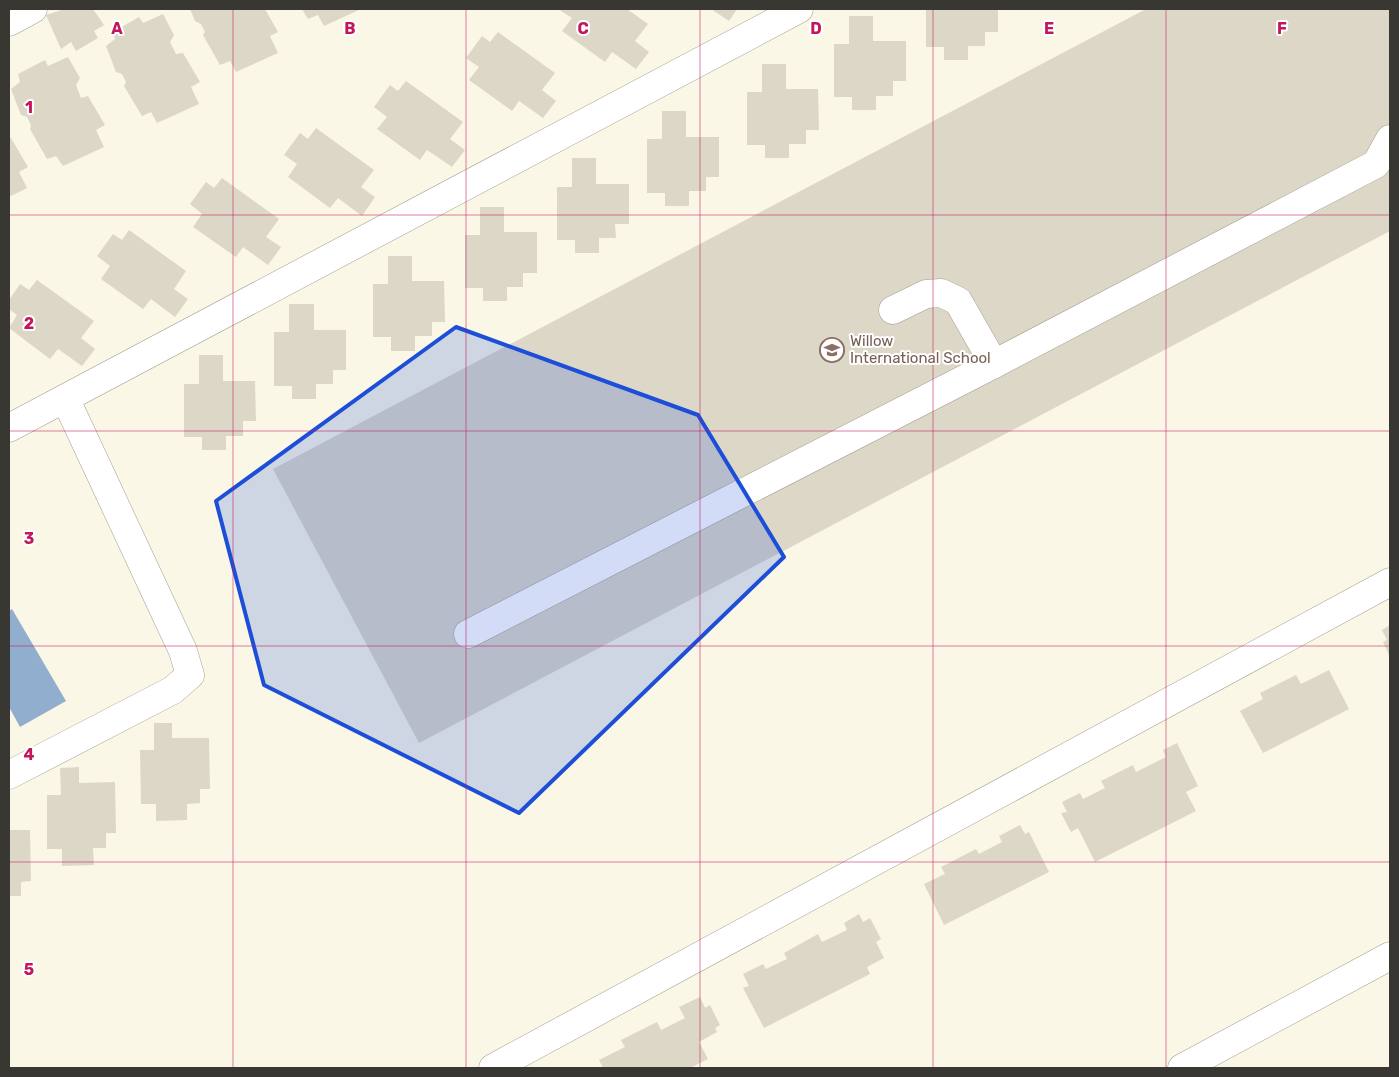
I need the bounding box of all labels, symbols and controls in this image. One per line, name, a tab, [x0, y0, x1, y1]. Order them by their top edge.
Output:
text: A	[111, 19, 123, 38]
text: B	[344, 19, 356, 38]
text: C	[577, 19, 589, 38]
text: D	[810, 19, 822, 38]
text: E	[1044, 19, 1054, 38]
text: F	[1277, 19, 1287, 38]
text: 1	[25, 98, 33, 117]
text: 2	[24, 314, 34, 333]
place label: Willow International School	[850, 332, 991, 367]
school or university icon: Willow International School	[819, 337, 845, 363]
text: 3	[24, 529, 34, 548]
text: 4	[24, 745, 35, 764]
text: 5	[24, 960, 34, 979]

